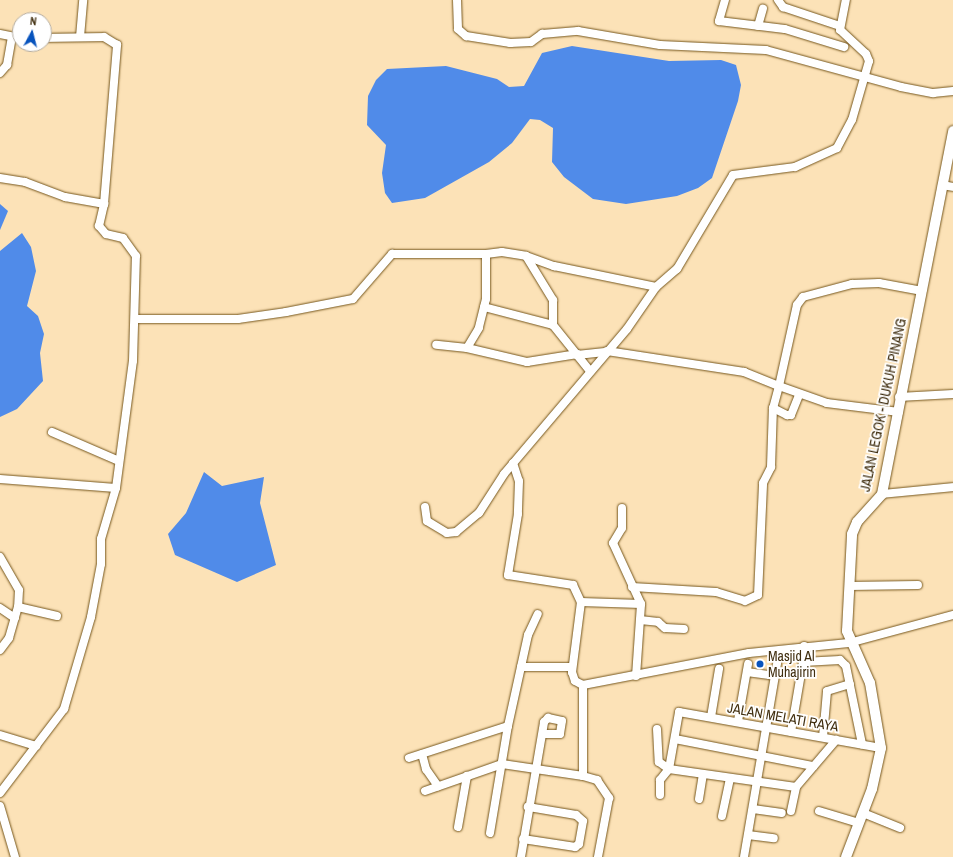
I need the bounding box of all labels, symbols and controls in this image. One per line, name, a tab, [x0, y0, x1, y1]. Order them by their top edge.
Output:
north arrow	[12, 12, 52, 52]
text: N	[29, 14, 37, 28]
street label: JALAN LEGOK - DUKUH PINANG	[856, 317, 910, 493]
place label: Masjid Al Muhajirin	[768, 648, 816, 680]
marker: Masjid Al Muhajirin	[755, 659, 765, 669]
street label: JALAN MELATI RAYA	[726, 699, 840, 735]

